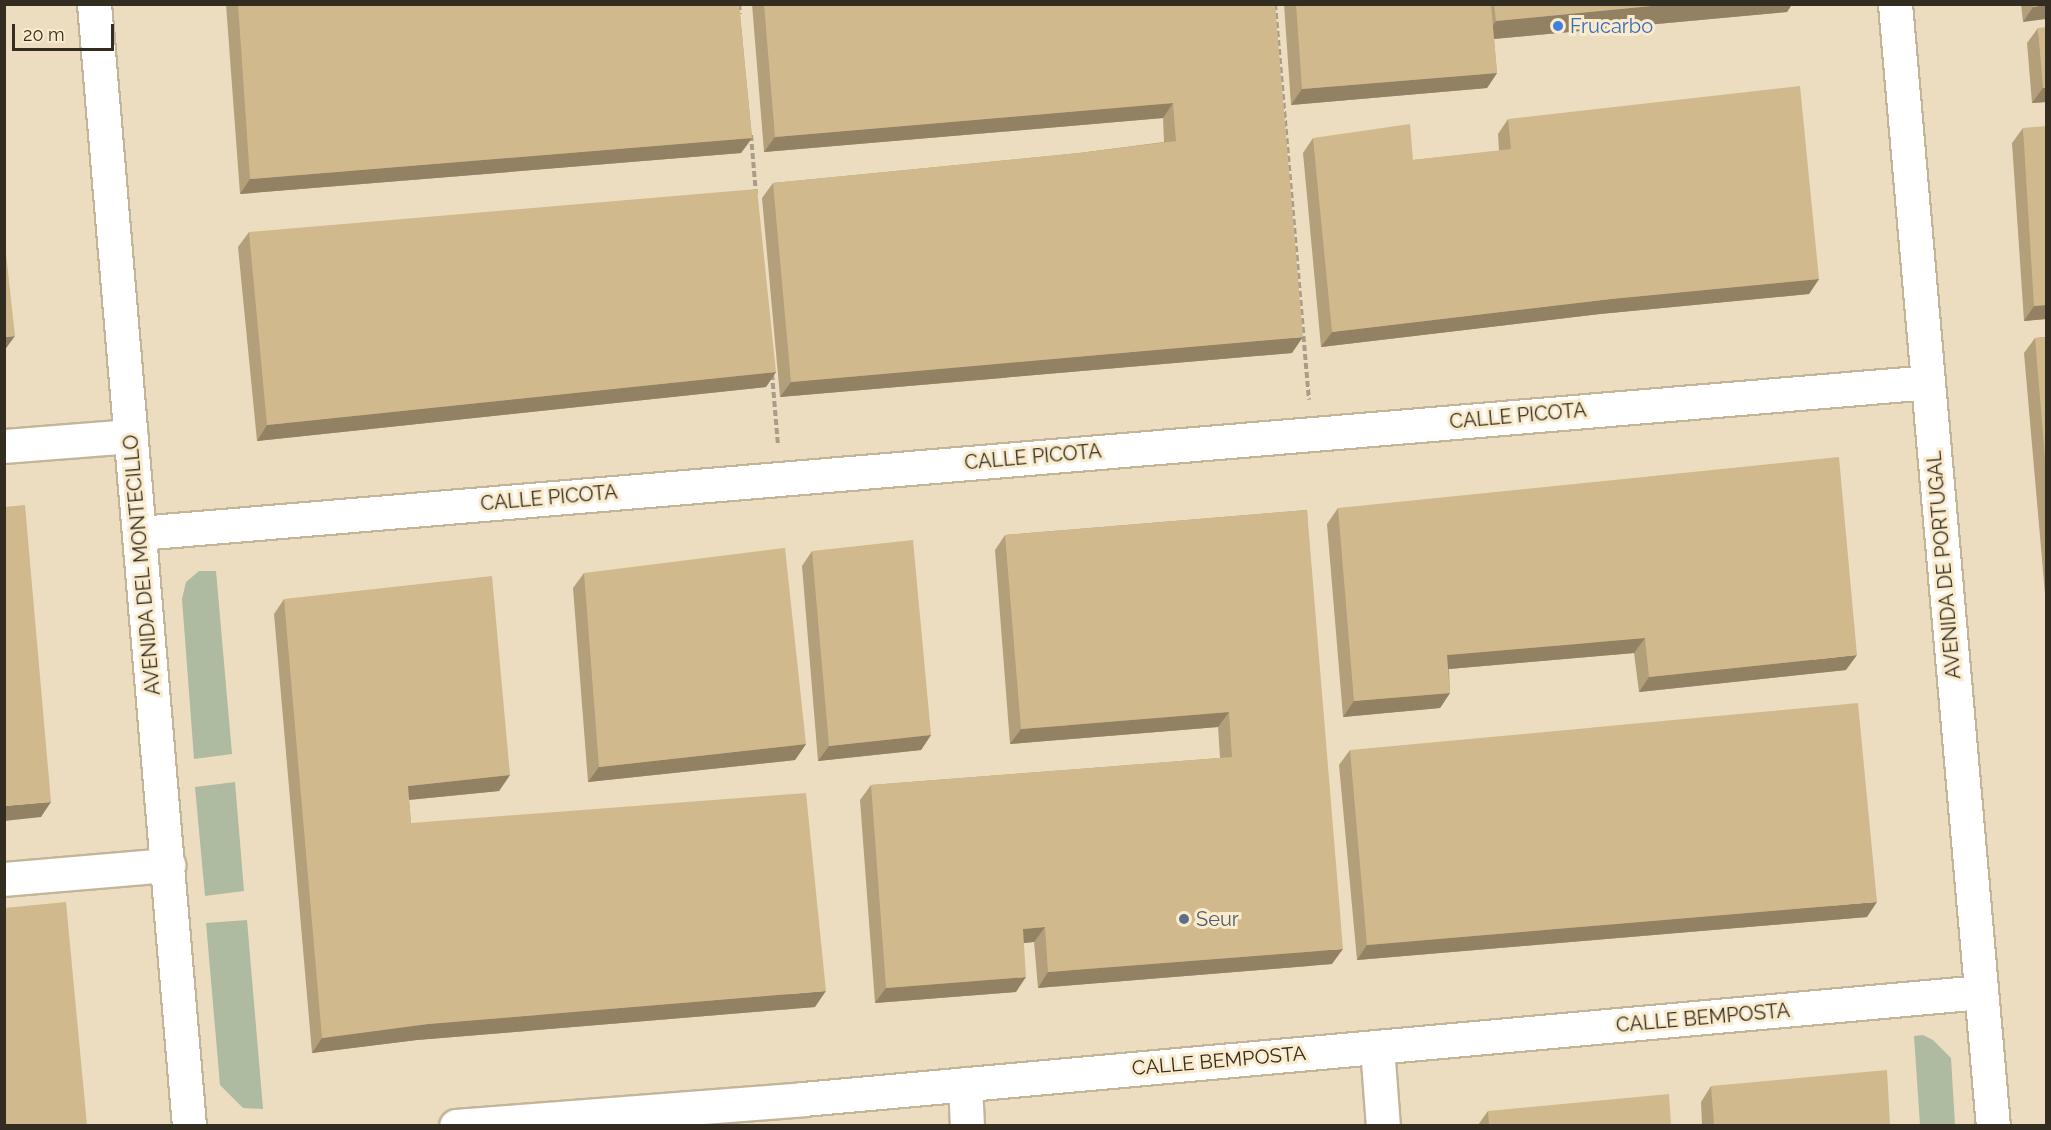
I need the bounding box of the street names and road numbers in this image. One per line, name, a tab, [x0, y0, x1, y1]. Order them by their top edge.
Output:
street label: CALLE PICOTA	[1448, 398, 1588, 434]
street label: AVENIDA DEL MONTECILLO	[119, 433, 165, 697]
street label: CALLE PICOTA	[963, 439, 1103, 475]
street label: AVENIDA DE PORTUGAL	[1922, 450, 1966, 680]
street label: CALLE PICOTA	[479, 480, 619, 516]
street label: CALLE BEMPOSTA	[1615, 998, 1791, 1038]
street label: CALLE BEMPOSTA	[1131, 1041, 1307, 1081]

